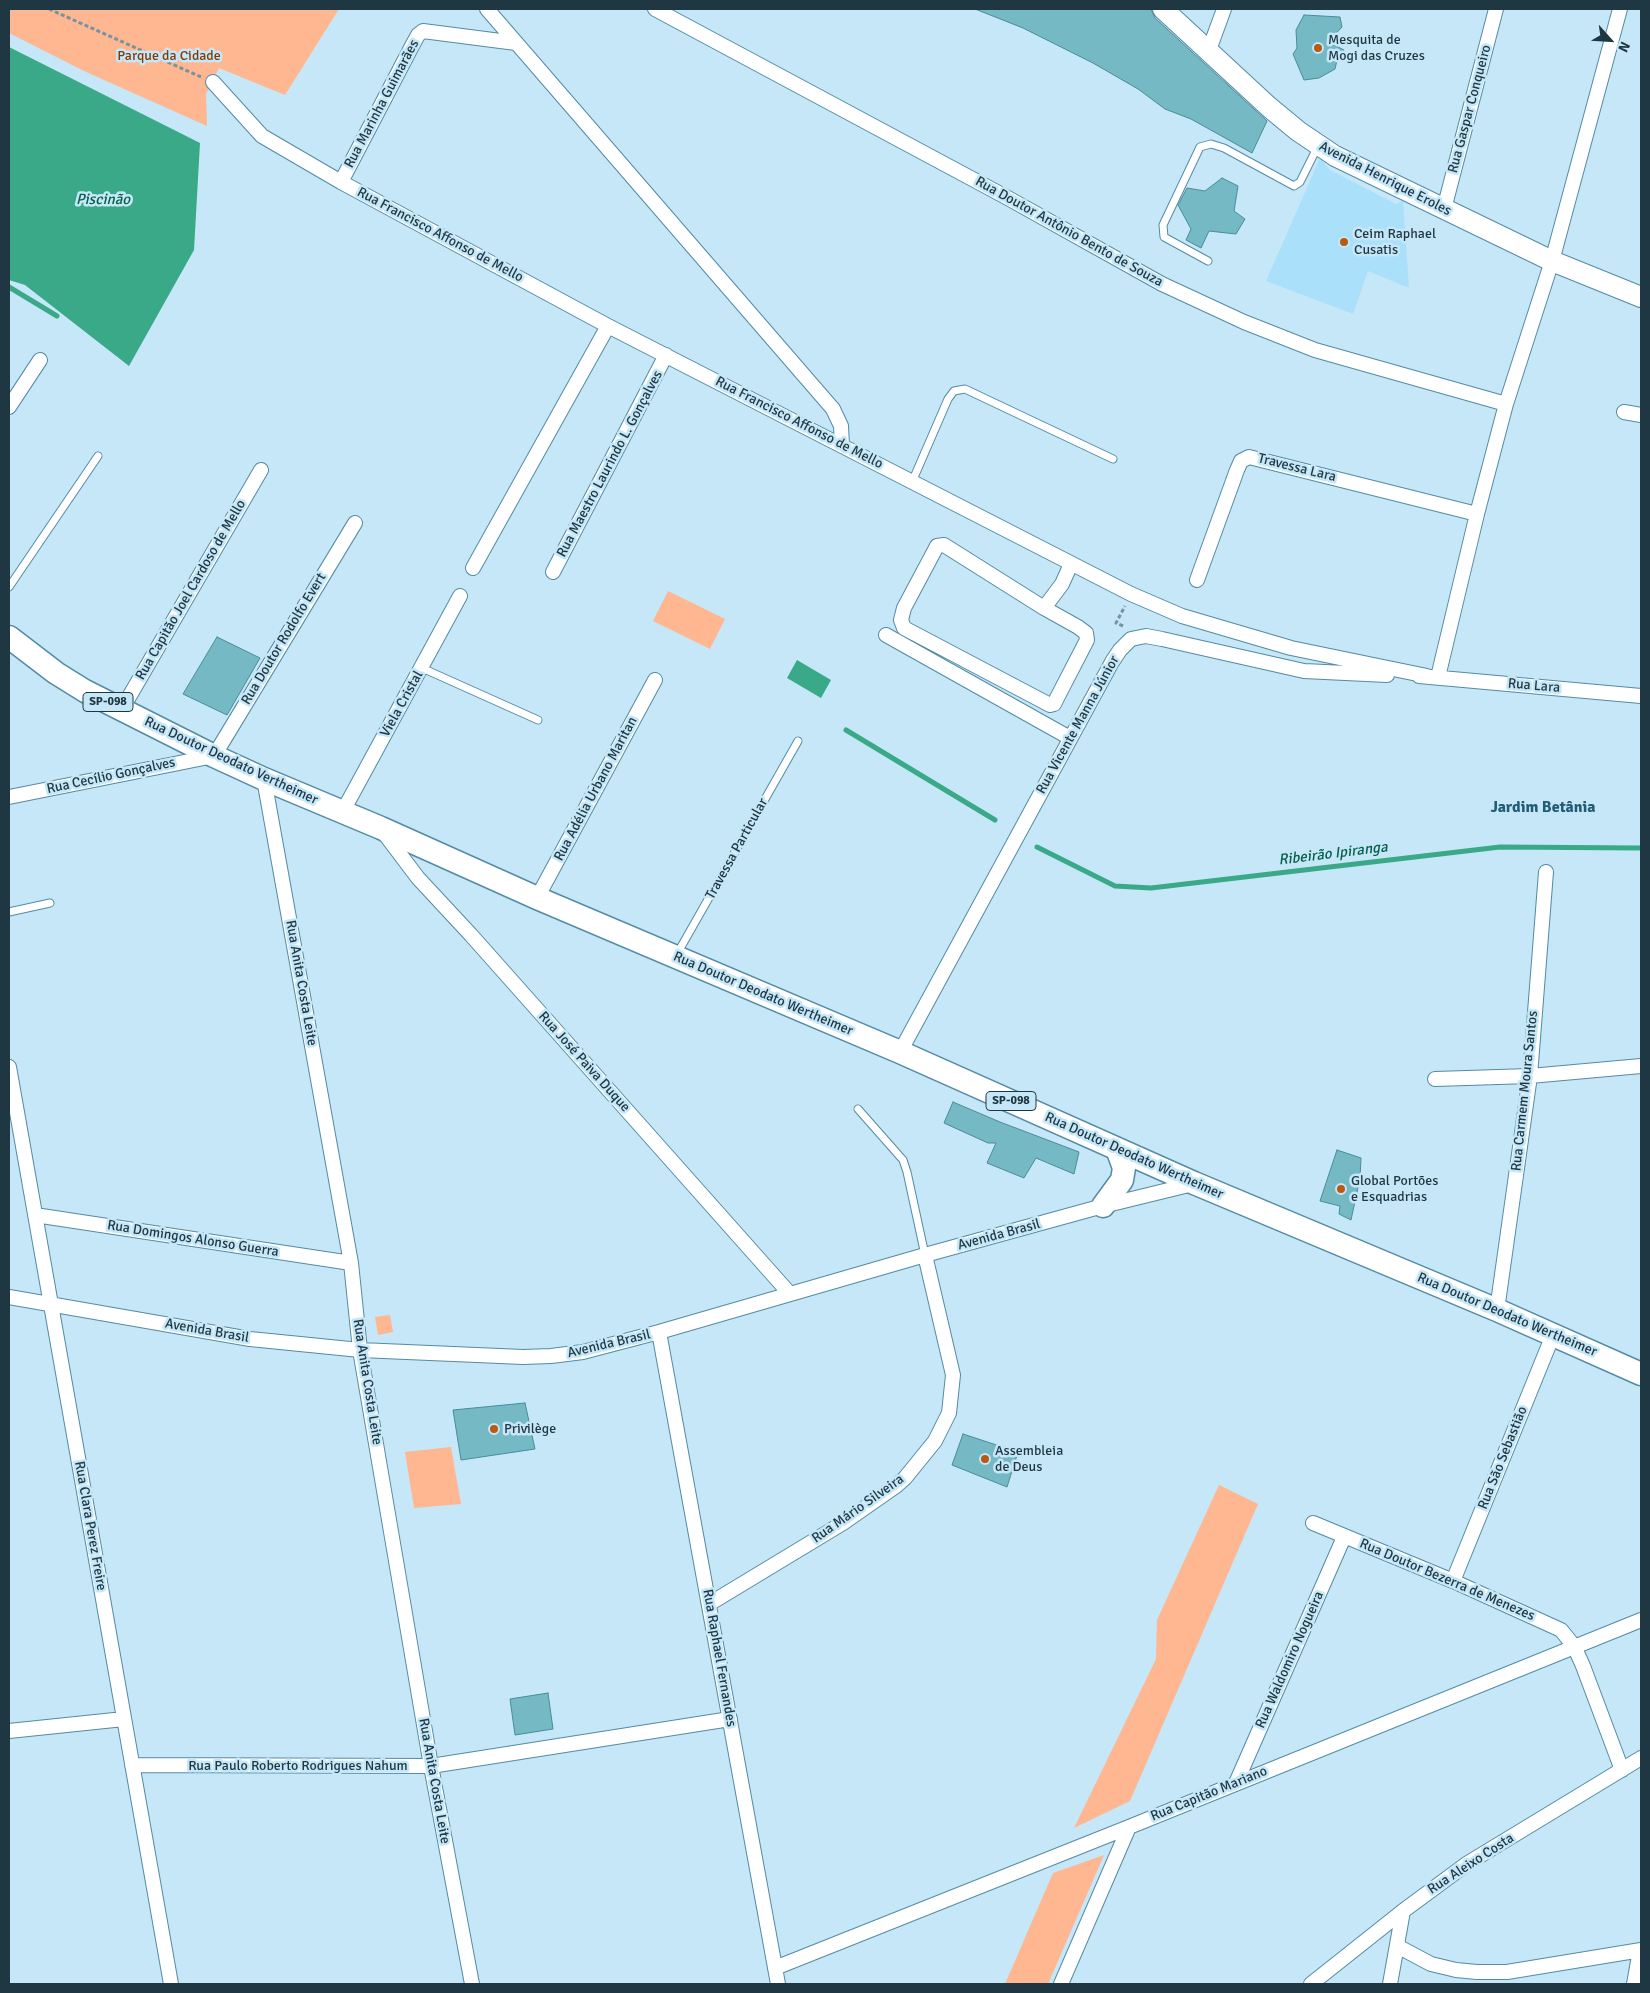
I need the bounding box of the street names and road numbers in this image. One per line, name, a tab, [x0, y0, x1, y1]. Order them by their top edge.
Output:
street label: Rua Marinha Guimarães	[341, 37, 423, 171]
street label: Rua Gaspar Conqueiro	[1445, 43, 1495, 175]
street label: Avenida Henrique Eroles	[1316, 138, 1454, 220]
street label: Rua Doutor Antônio Bento de Souza	[972, 173, 1166, 291]
street label: Rua Francisco Affonso de Mello	[354, 184, 526, 286]
street label: Rua Maestro Laurindo L. Gonçalves	[554, 368, 666, 560]
street label: Rua Francisco Affonso de Mello	[712, 373, 886, 473]
street label: Travessa Lara	[1256, 450, 1338, 486]
street label: Rua Capitão Joel Cardoso de Mello	[132, 497, 250, 683]
street label: Rua Doutor Rodolfo Evert	[238, 570, 330, 708]
street label: Rua Vicente Manna Júnior	[1033, 653, 1123, 797]
street label: Viela Cristal	[377, 668, 427, 740]
street label: Rua Lara	[1507, 675, 1561, 697]
road number: SP-098	[83, 692, 133, 712]
street label: Rua Doutor Deodato Vertheimer	[142, 713, 320, 809]
street label: Rua Adélia Urbano Maritan	[551, 714, 641, 864]
street label: Rua Cecílio Gonçalves	[45, 754, 177, 798]
street label: Travessa Particular	[702, 795, 772, 903]
street label: Rua Anita Costa Leite	[282, 919, 320, 1047]
street label: Rua Doutor Deodato Wertheimer	[671, 948, 855, 1040]
street label: Rua José Paiva Duque	[534, 1008, 634, 1116]
street label: Rua Carmem Moura Santos	[1508, 1010, 1542, 1172]
road number: SP-098	[986, 1092, 1036, 1110]
street label: Rua Doutor Deodato Wertheimer	[1042, 1109, 1226, 1203]
street label: Avenida Brasil	[956, 1216, 1042, 1254]
street label: Rua Domingos Alonso Guerra	[106, 1217, 280, 1261]
street label: Rua Doutor Deodato Wertheimer	[1415, 1269, 1599, 1361]
street label: Avenida Brasil	[164, 1315, 250, 1347]
street label: Rua Anita Costa Leite	[349, 1318, 385, 1446]
street label: Avenida Brasil	[566, 1326, 652, 1362]
street label: Rua São Sebastião	[1475, 1404, 1531, 1512]
street label: Rua Clara Perez Freire	[70, 1460, 110, 1592]
street label: Rua Mário Silveira	[809, 1471, 907, 1547]
street label: Rua Doutor Bezerra de Menezes	[1357, 1535, 1537, 1625]
street label: Rua Raphael Fernandes	[699, 1588, 739, 1728]
street label: Rua Waldomiro Nogueira	[1252, 1589, 1328, 1731]
street label: Rua Anita Costa Leite	[415, 1717, 453, 1845]
street label: Rua Paulo Roberto Rodrigues Nahum	[188, 1758, 408, 1774]
street label: Rua Capitão Mariano	[1148, 1763, 1270, 1825]
street label: Rua Aleixo Costa	[1425, 1830, 1517, 1898]

